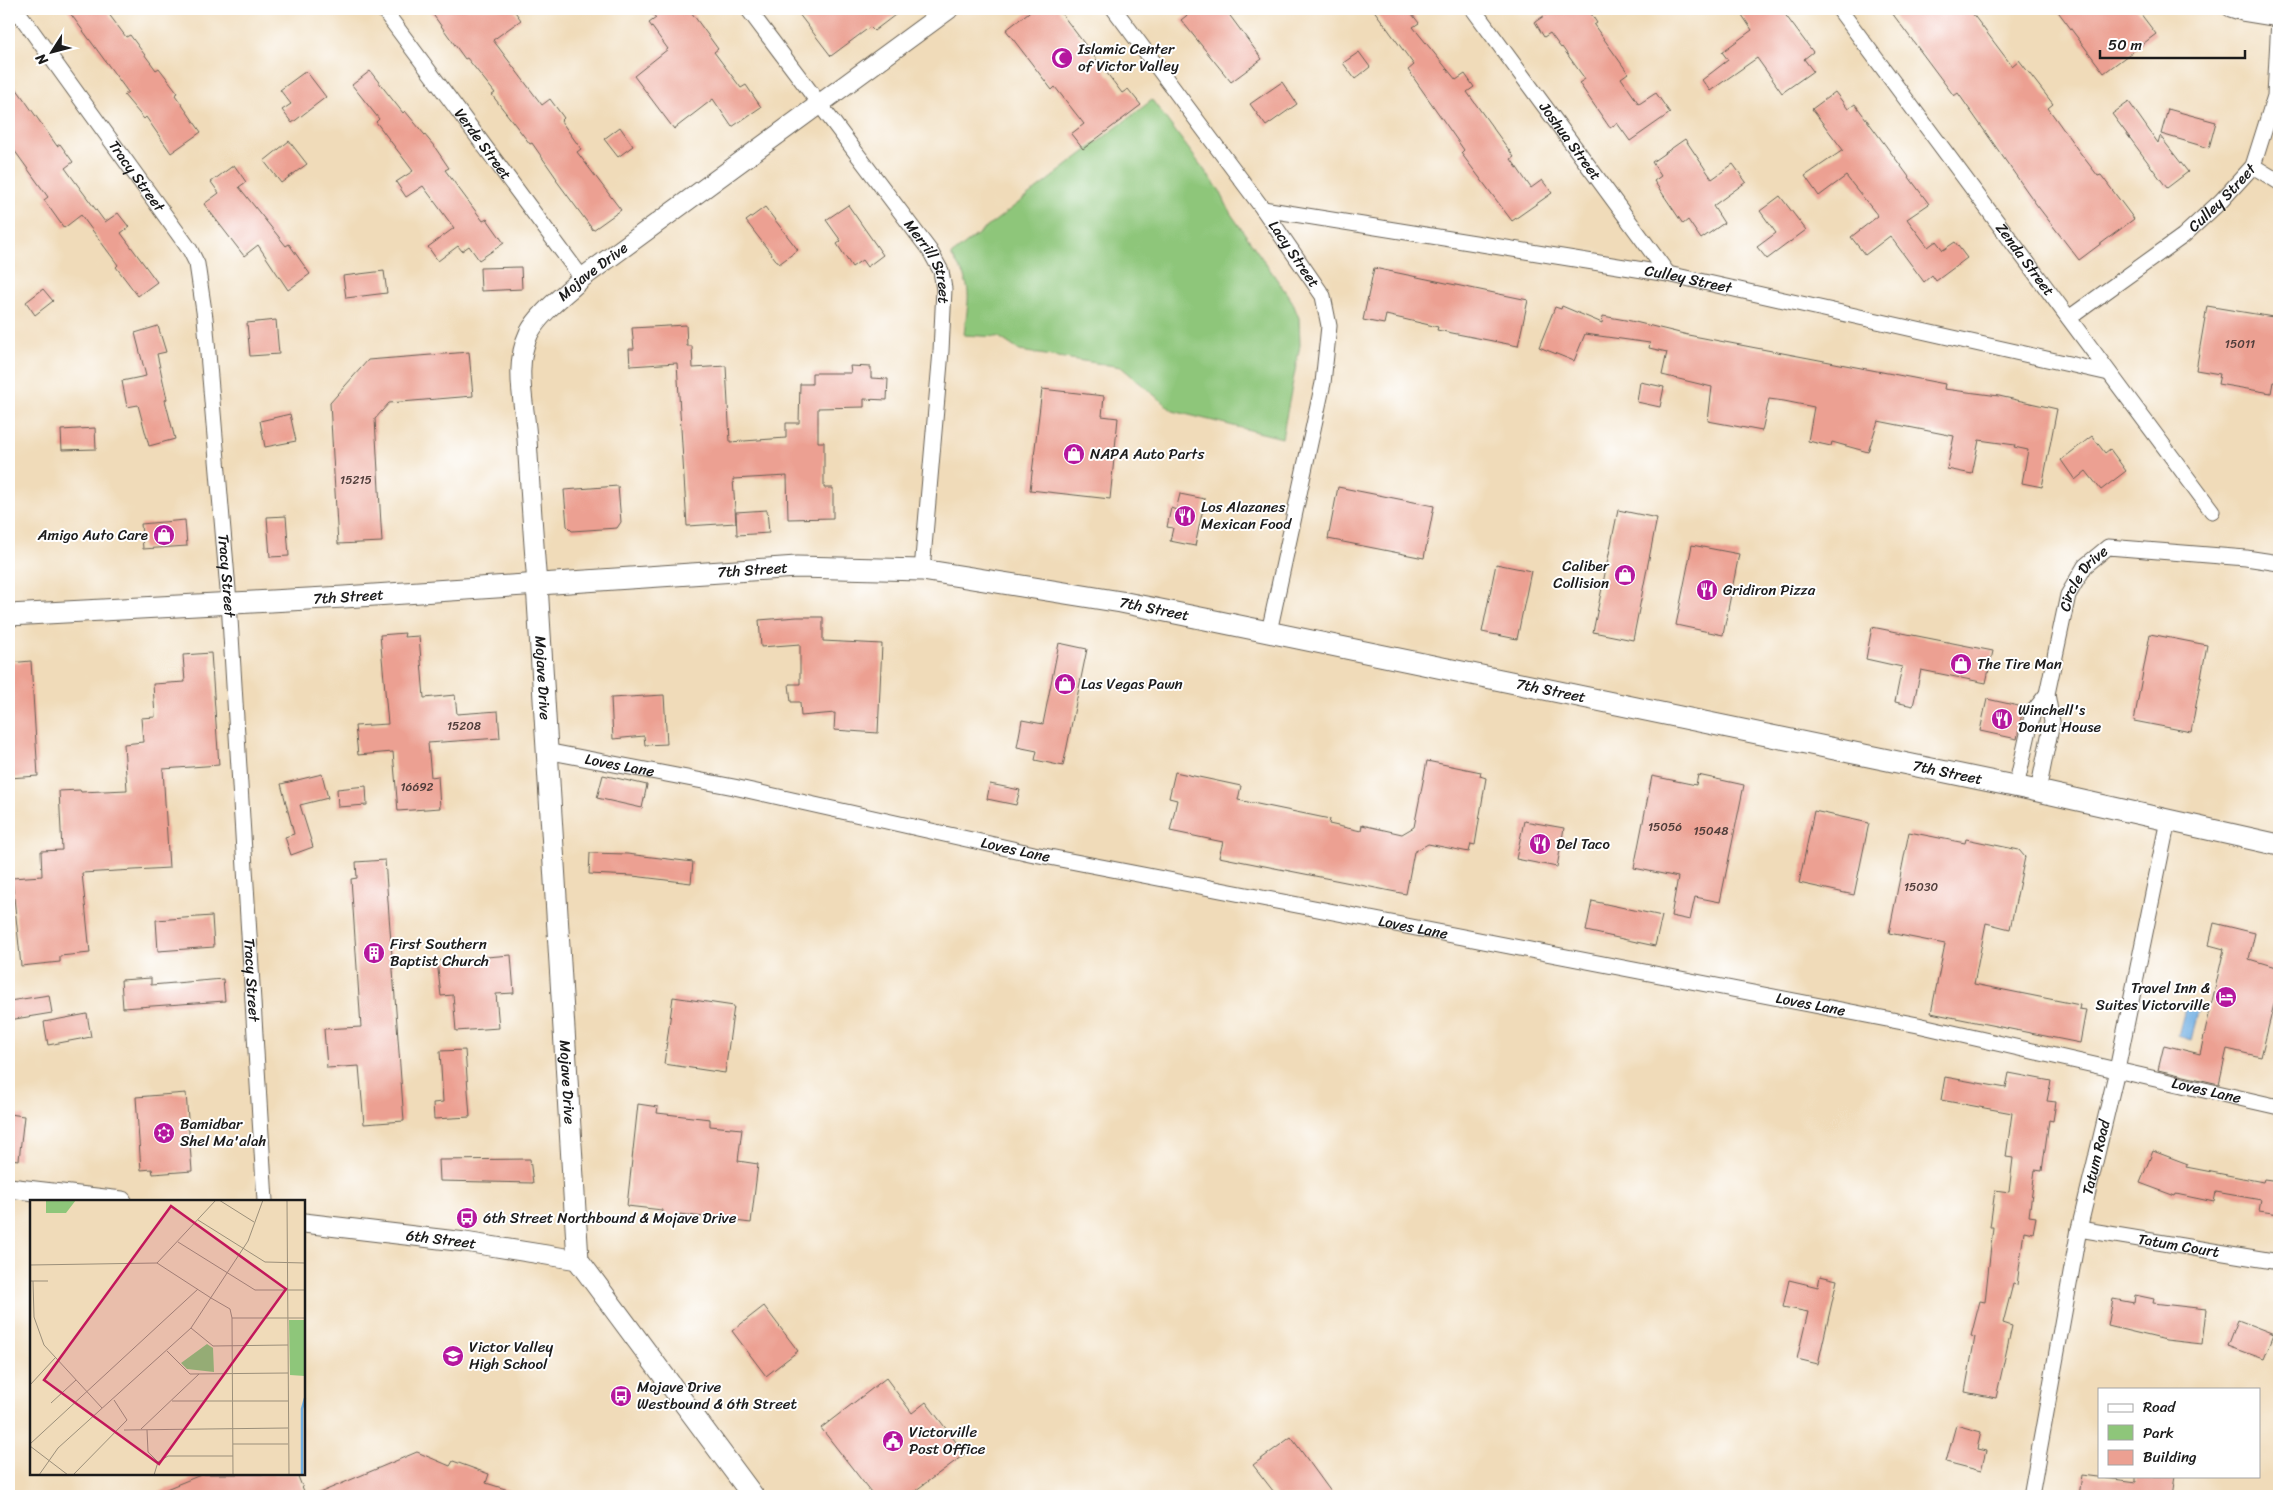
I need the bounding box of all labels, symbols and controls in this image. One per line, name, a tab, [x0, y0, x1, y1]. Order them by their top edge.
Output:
north arrow	[28, 28, 78, 78]
scale bar	[2100, 28, 2246, 60]
text: 50 m	[2108, 32, 2143, 58]
place label: Islamic Center of Victor Valley	[1077, 36, 1179, 79]
mosque icon: Islamic Center of Victor Valley	[1050, 46, 1074, 70]
text: N	[29, 48, 55, 71]
street label: Joshua Street	[1532, 95, 1608, 186]
street label: Verde Street	[447, 102, 519, 186]
street label: Tracy Street	[102, 135, 172, 218]
street label: Culley Street	[2182, 157, 2263, 239]
street label: Merrill Street	[897, 213, 957, 305]
street label: Lacy Street	[1261, 215, 1327, 294]
street label: Zenda Street	[1989, 217, 2062, 302]
street label: Mojave Drive	[551, 235, 634, 308]
street label: Culley Street	[1643, 257, 1735, 301]
house number: 15011	[2225, 333, 2255, 355]
place label: NAPA Auto Parts	[1090, 441, 1204, 467]
shop icon: NAPA Auto Parts	[1062, 442, 1086, 466]
house number: 15215	[340, 469, 372, 491]
place label: Los Alazanes Mexican Food	[1201, 494, 1292, 537]
restaurant icon: Los Alazanes Mexican Food	[1173, 504, 1197, 528]
place label: Amigo Auto Care	[37, 522, 148, 548]
shop icon: Amigo Auto Care	[152, 523, 176, 547]
street label: Tracy Street	[210, 533, 243, 619]
street label: Circle Drive	[2052, 539, 2114, 614]
place label: Caliber Collision	[1553, 553, 1610, 596]
street label: 7th Street	[717, 555, 789, 585]
shop icon: Caliber Collision	[1613, 563, 1637, 587]
place label: Gridiron Pizza	[1723, 577, 1816, 603]
restaurant icon: Gridiron Pizza	[1695, 578, 1719, 602]
street label: 7th Street	[313, 581, 385, 612]
street label: 7th Street	[1117, 589, 1192, 629]
street label: Mojave Drive	[527, 635, 558, 721]
place label: The Tire Man	[1977, 651, 2062, 677]
shop icon: The Tire Man	[1949, 652, 1973, 676]
place label: Las Vegas Pawn	[1081, 671, 1183, 697]
street label: 7th Street	[1514, 671, 1589, 710]
shop icon: Las Vegas Pawn	[1053, 672, 1077, 696]
place label: Winchell's Donut House	[2018, 697, 2101, 740]
restaurant icon: Winchell's Donut House	[1990, 707, 2014, 731]
house number: 15208	[447, 715, 481, 737]
street label: Loves Lane	[583, 746, 657, 785]
street label: 7th Street	[1910, 752, 1985, 792]
house number: 16692	[400, 776, 434, 798]
house number: 15056	[1648, 816, 1682, 838]
house number: 15048	[1694, 820, 1728, 842]
street label: Loves Lane	[978, 830, 1053, 870]
place label: Del Taco	[1556, 831, 1610, 857]
restaurant icon: Del Taco	[1528, 832, 1552, 856]
house number: 15030	[1904, 876, 1939, 898]
street label: Loves Lane	[1376, 908, 1450, 947]
place label: First Southern Baptist Church	[390, 931, 489, 974]
street label: Tracy Street	[236, 937, 267, 1023]
building icon: First Southern Baptist Church	[362, 941, 386, 965]
place label: Travel Inn & Suites Victorville	[2096, 975, 2210, 1018]
street label: Loves Lane	[1774, 985, 1848, 1024]
hotel icon: Travel Inn & Suites Victorville	[2214, 985, 2238, 1009]
street label: Mojave Drive	[552, 1039, 583, 1125]
street label: Loves Lane	[2169, 1070, 2244, 1111]
place label: Bamidbar Shel Ma'alah	[180, 1111, 266, 1154]
street label: Tatum Road	[2075, 1116, 2118, 1198]
synagogue icon: Bamidbar Shel Ma'alah	[152, 1121, 176, 1145]
inset map	[30, 1200, 305, 1475]
place label: 6th Street Northbound & Mojave Drive	[483, 1205, 737, 1231]
bus stop icon: 6th Street Northbound & Mojave Drive	[455, 1206, 479, 1230]
street label: 6th Street	[405, 1222, 478, 1257]
street label: Tatum Court	[2136, 1226, 2222, 1265]
place label: Victor Valley High School	[469, 1334, 553, 1377]
school or university icon: Victor Valley High School	[441, 1344, 465, 1368]
place label: Mojave Drive Westbound & 6th Street	[637, 1374, 798, 1417]
bus stop icon: Mojave Drive Westbound & 6th Street	[609, 1384, 633, 1408]
legend	[2098, 1388, 2260, 1478]
text: Road	[2143, 1394, 2176, 1420]
place label: Victorville Post Office	[909, 1419, 986, 1462]
text: Park	[2143, 1420, 2174, 1446]
public building icon: Victorville Post Office	[881, 1429, 905, 1453]
text: Building	[2143, 1444, 2197, 1470]

